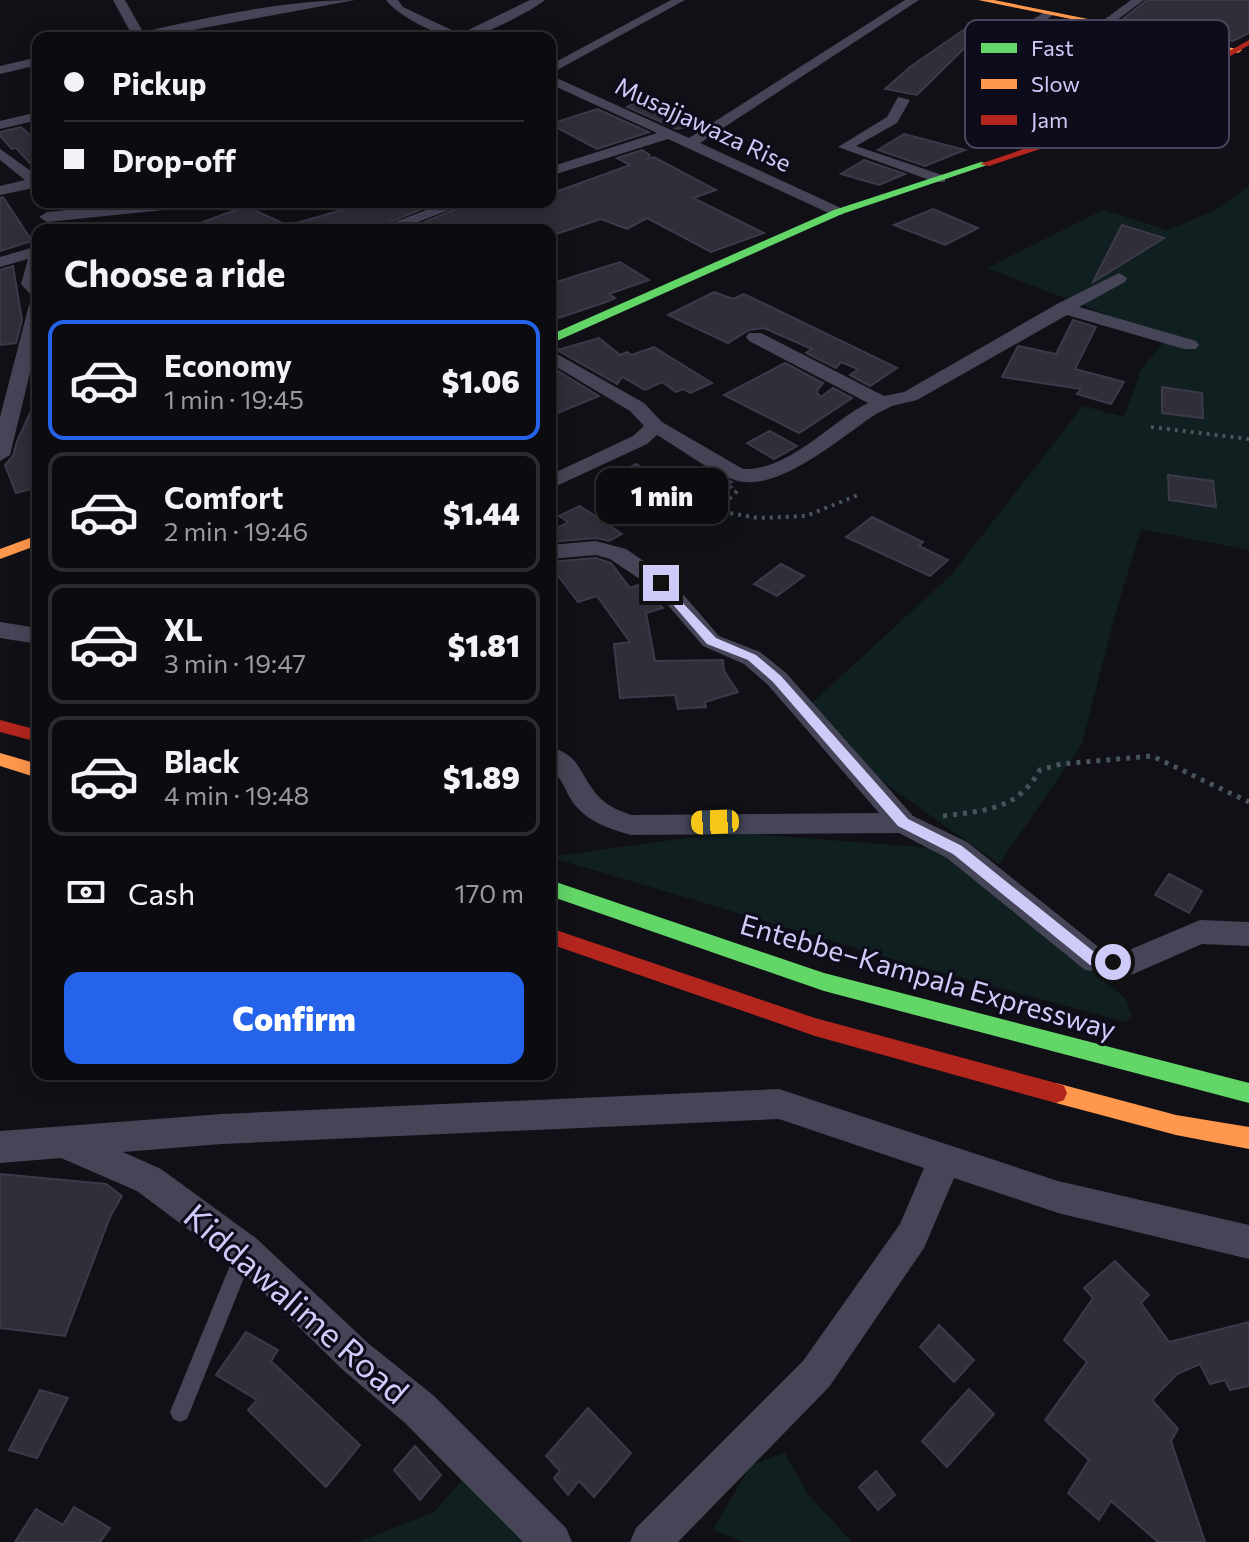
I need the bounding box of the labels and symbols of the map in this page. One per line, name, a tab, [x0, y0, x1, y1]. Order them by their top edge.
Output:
legend	[965, 20, 1229, 148]
text: Fast	[1031, 34, 1074, 61]
street label: Musajjawaza Rise	[611, 70, 796, 177]
text: Slow	[1031, 70, 1080, 97]
text: Jam	[1031, 106, 1068, 133]
callout: 1 min	[595, 467, 727, 523]
route end	[643, 565, 679, 601]
car	[691, 809, 739, 835]
street label: Entebbe–Kampala Expressway	[737, 906, 1120, 1046]
route start	[1095, 944, 1131, 980]
street label: Kiddawalime Road	[176, 1194, 418, 1411]

